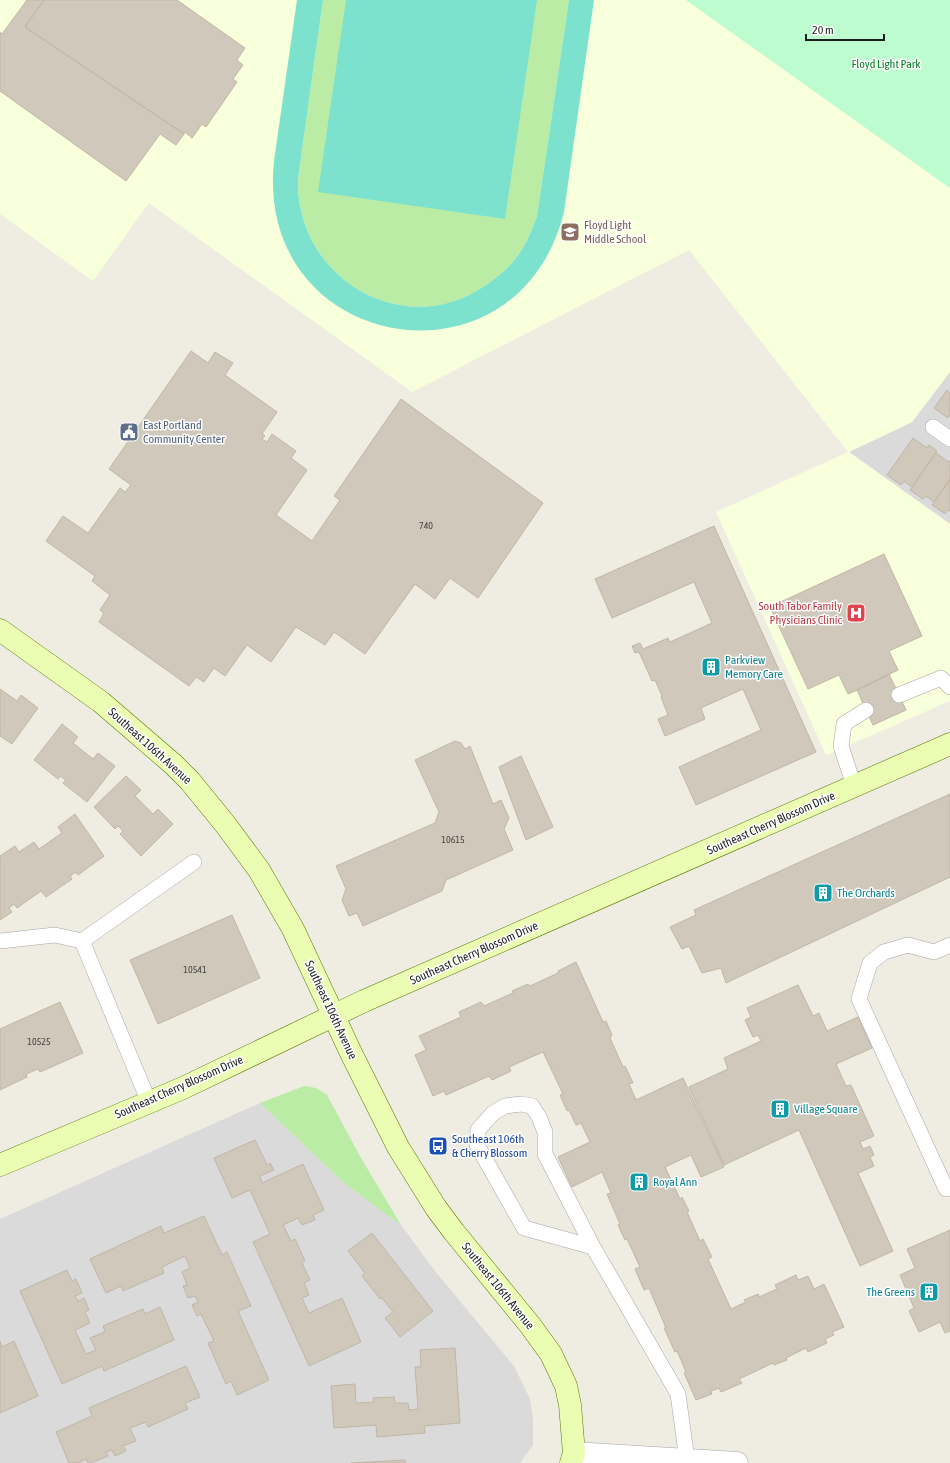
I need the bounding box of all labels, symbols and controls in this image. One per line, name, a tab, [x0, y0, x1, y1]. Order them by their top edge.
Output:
scale bar	[806, 16, 884, 42]
text: 20 m	[812, 23, 834, 37]
park label: Floyd Light Park	[851, 57, 921, 71]
place label: Floyd Light Middle School	[584, 218, 647, 246]
school or university icon: Floyd Light Middle School	[559, 221, 581, 243]
place label: East Portland Community Center	[143, 418, 225, 446]
public building icon: East Portland Community Center	[118, 421, 140, 443]
house number: 740	[419, 520, 433, 531]
place label: South Tabor Family Physicians Clinic	[759, 599, 843, 627]
hospital icon: South Tabor Family Physicians Clinic	[845, 602, 867, 624]
place label: Parkview Memory Care	[725, 653, 783, 681]
building icon: Parkview Memory Care	[700, 656, 722, 678]
street label: Southeast 106th Avenue	[105, 705, 195, 787]
street label: Southeast Cherry Blossom Drive	[705, 788, 837, 858]
house number: 10615	[441, 834, 465, 845]
building icon: The Orchards	[812, 882, 834, 904]
place label: The Orchards	[837, 886, 895, 900]
street label: Southeast Cherry Blossom Drive	[408, 918, 540, 988]
street label: Southeast 106th Avenue	[302, 958, 360, 1062]
house number: 10541	[183, 964, 207, 975]
house number: 10525	[27, 1036, 51, 1047]
street label: Southeast Cherry Blossom Drive	[113, 1052, 245, 1122]
building icon: Village Square	[769, 1098, 791, 1120]
place label: Village Square	[794, 1102, 858, 1116]
place label: Southeast 106th & Cherry Blossom	[452, 1132, 527, 1160]
bus stop icon: Southeast 106th & Cherry Blossom	[427, 1135, 449, 1157]
building icon: Royal Ann	[628, 1171, 650, 1193]
place label: Royal Ann	[653, 1175, 697, 1189]
street label: Southeast 106th Avenue	[459, 1240, 537, 1332]
building icon: The Greens	[918, 1281, 940, 1303]
place label: The Greens	[866, 1285, 915, 1299]

